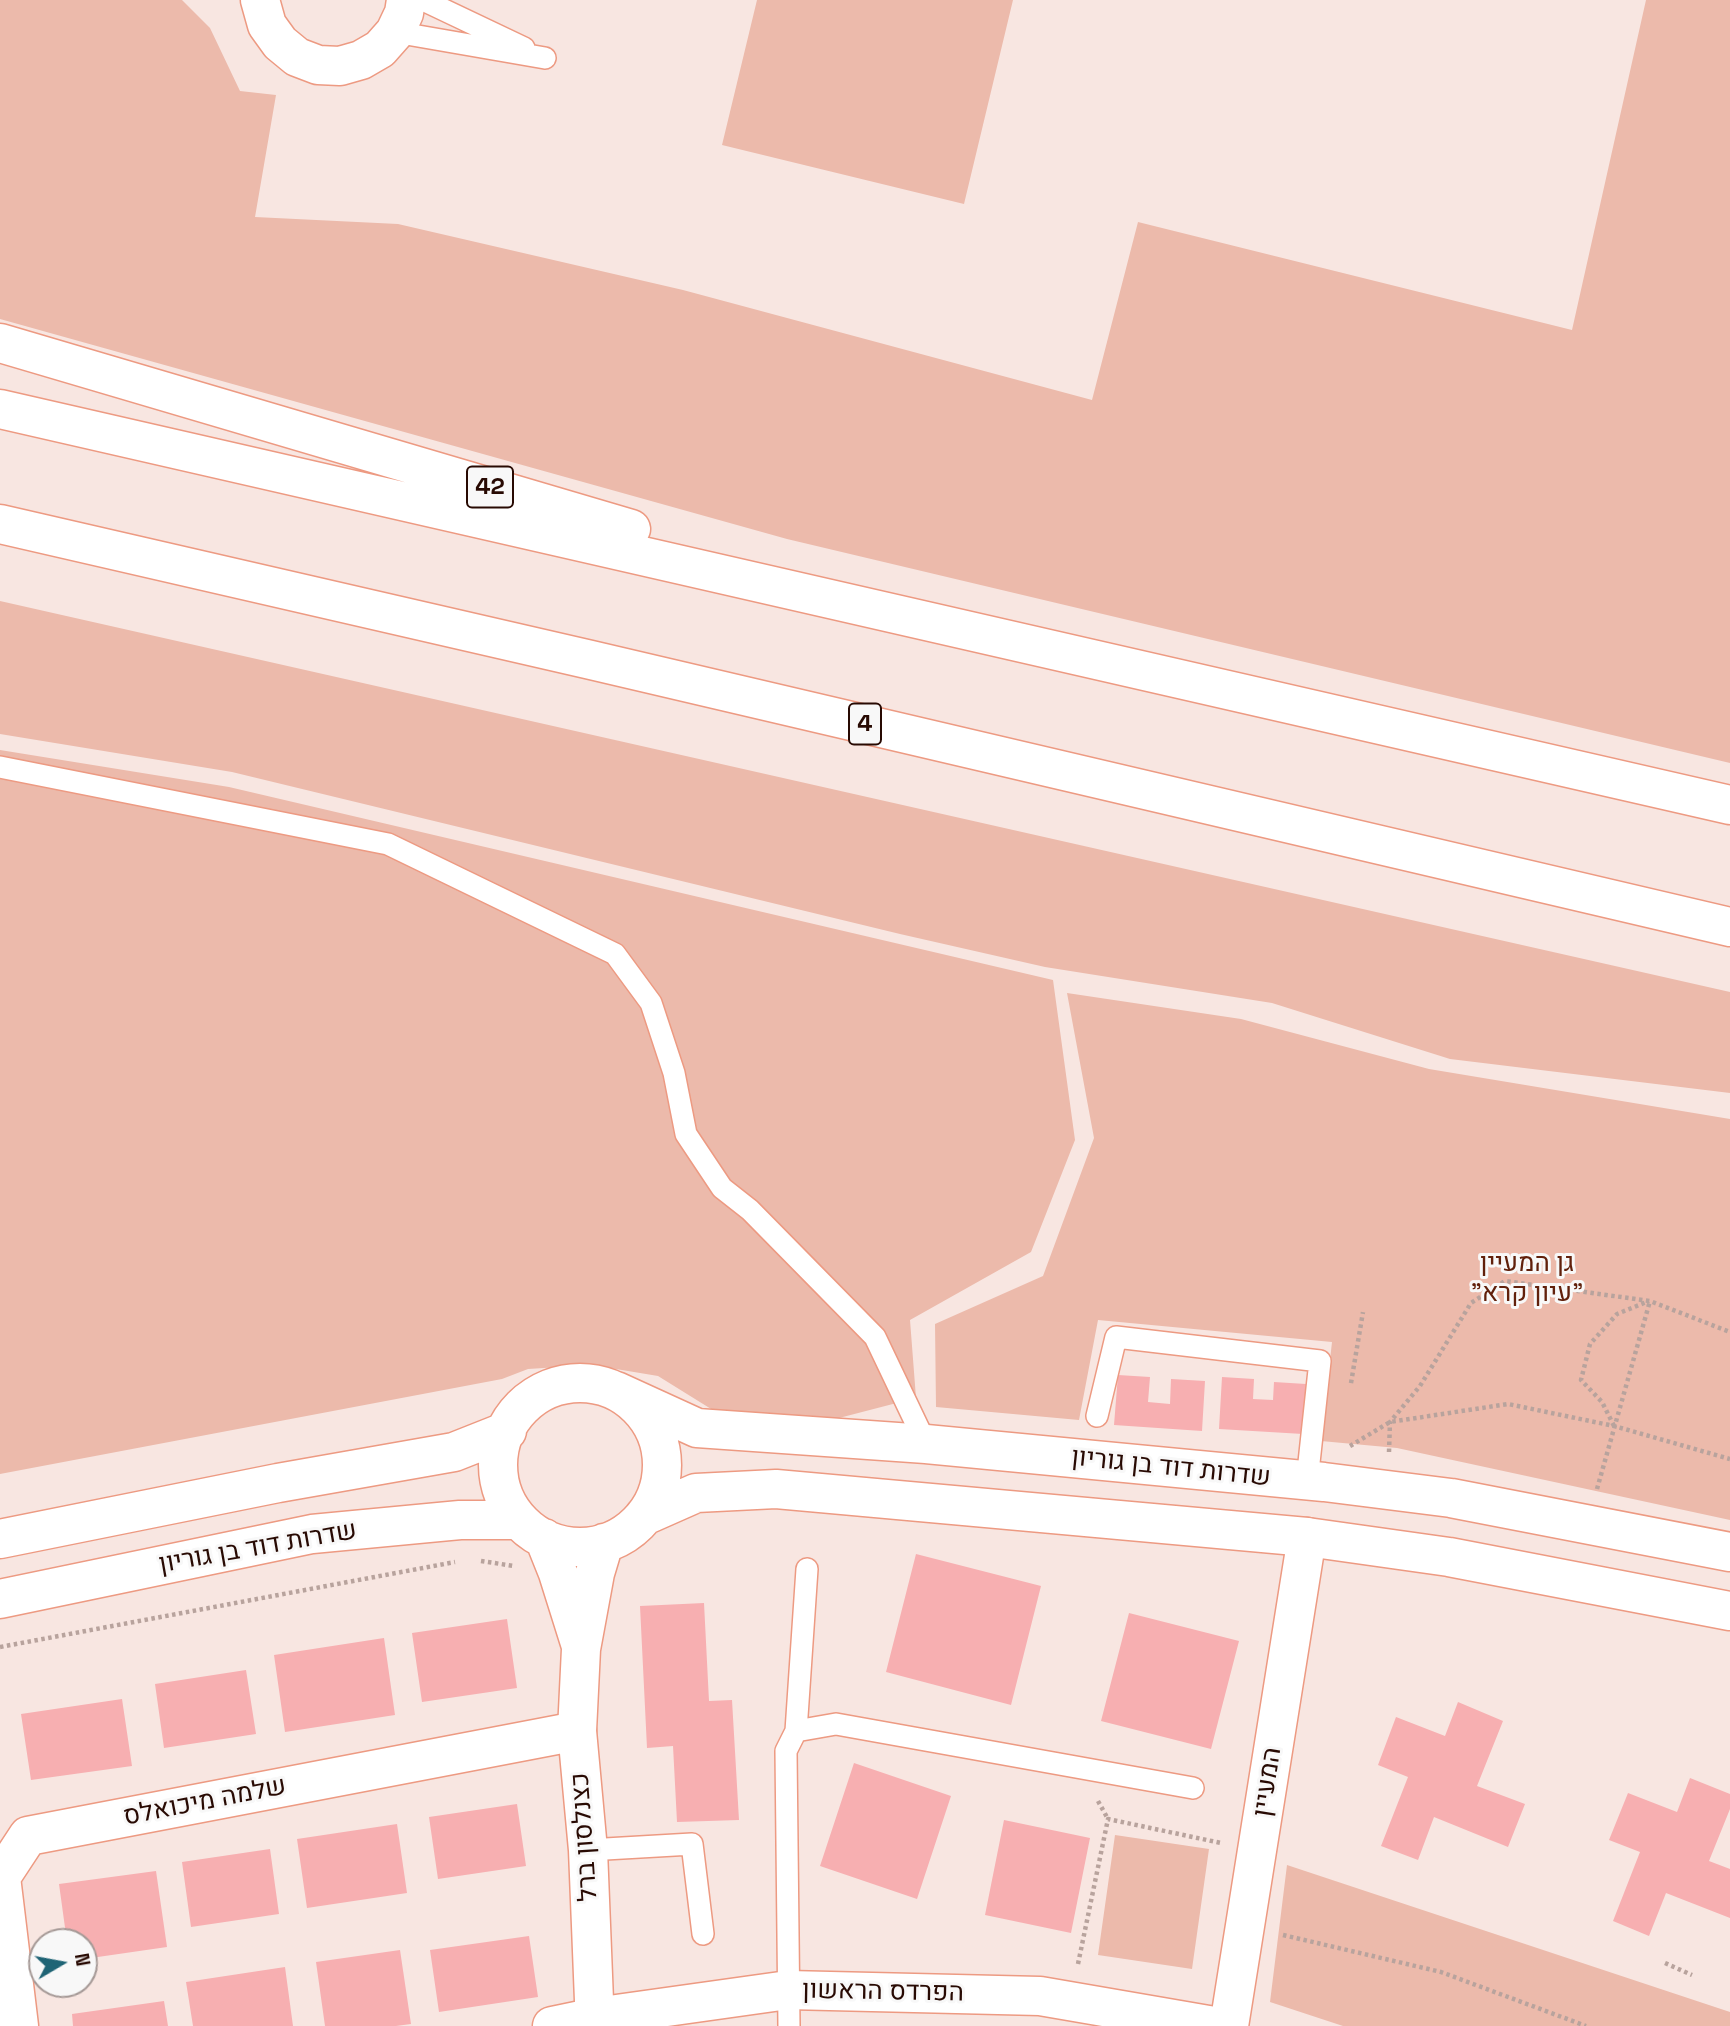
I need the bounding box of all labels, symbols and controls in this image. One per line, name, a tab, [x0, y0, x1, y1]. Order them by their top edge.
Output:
road number: 42	[467, 466, 513, 508]
road number: 4	[849, 704, 881, 744]
park label: גן המעיין "עיון קרא"	[1471, 1248, 1583, 1310]
street label: שדרות דוד בן גוריון	[1070, 1442, 1272, 1494]
street label: שדרות דוד בן גוריון	[157, 1515, 359, 1581]
street label: המעיין	[1247, 1745, 1289, 1819]
street label: שלמה מיכואלס	[121, 1771, 289, 1833]
street label: כצנלסון ברל	[565, 1771, 605, 1903]
north arrow	[28, 1928, 98, 1998]
text: N	[69, 1951, 96, 1968]
street label: הפרדס הראשון	[802, 1975, 964, 2009]

